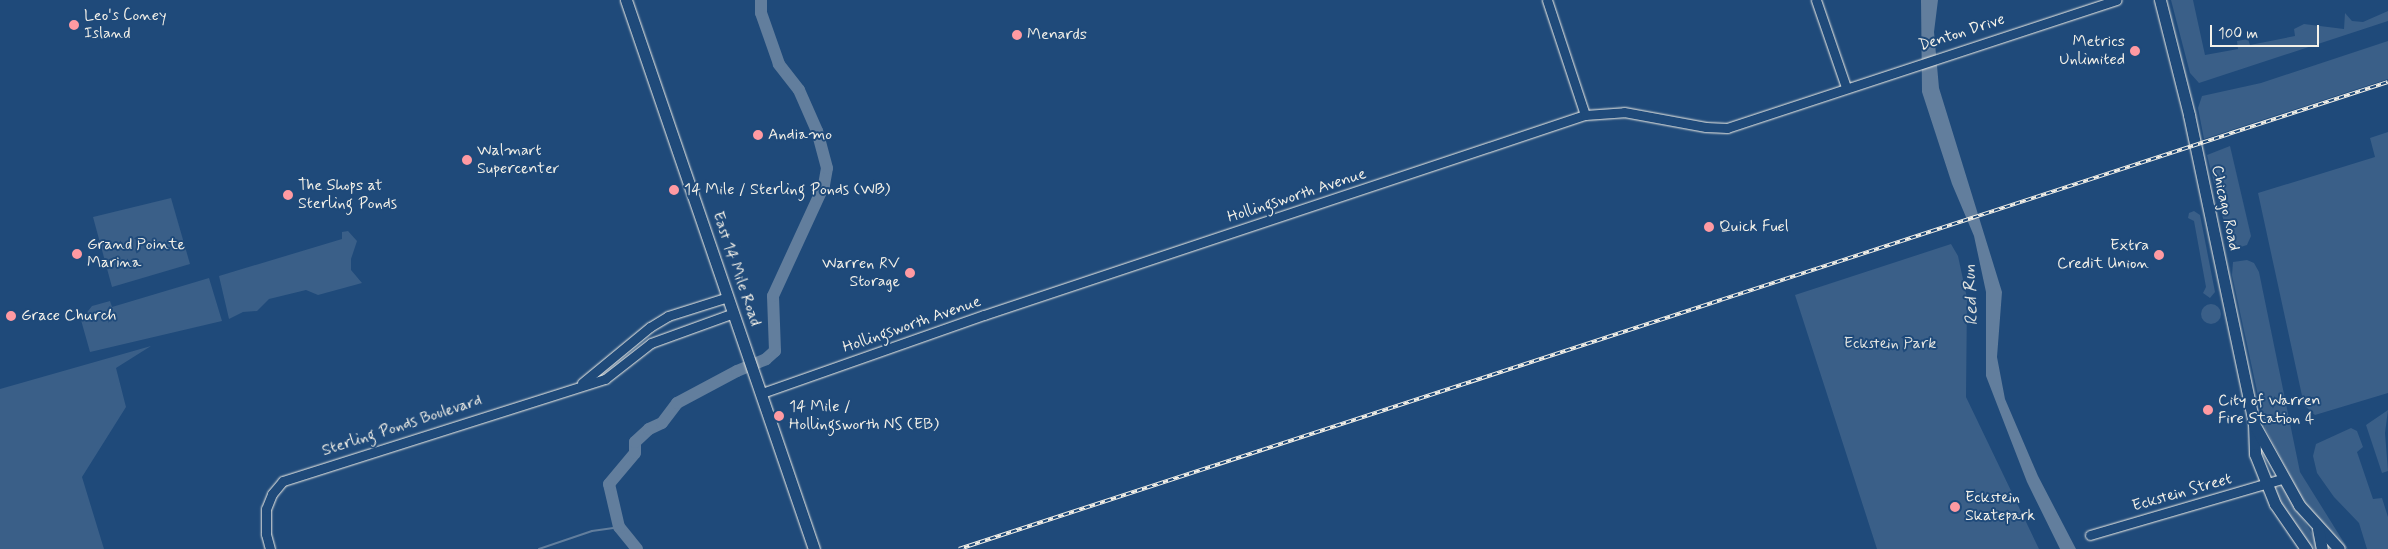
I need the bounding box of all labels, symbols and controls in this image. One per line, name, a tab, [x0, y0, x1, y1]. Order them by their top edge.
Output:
place label: Leo's Coney Island	[84, 6, 165, 44]
street label: Denton Drive	[1917, 10, 2007, 56]
scale bar	[2213, 15, 2322, 47]
marker: Leo's Coney Island	[68, 19, 80, 31]
text: 100 m	[2218, 24, 2258, 44]
place label: Menards	[1027, 25, 1087, 45]
marker: Menards	[1011, 29, 1023, 41]
place label: Metrics Unlimited	[2059, 32, 2125, 70]
marker: Metrics Unlimited	[2129, 45, 2141, 57]
place label: Andiamo	[768, 125, 832, 145]
marker: Andiamo	[752, 129, 764, 141]
place label: Walmart Supercenter	[477, 141, 559, 179]
marker: Walmart Supercenter	[461, 154, 473, 166]
street label: Chicago Road	[2207, 163, 2243, 253]
street label: Hollingsworth Avenue	[1225, 164, 1369, 228]
place label: The Shops at Sterling Ponds	[298, 176, 396, 214]
place label: 14 Mile / Sterling Ponds (WB)	[684, 180, 889, 200]
marker: 14 Mile / Sterling Ponds (WB)	[668, 184, 680, 196]
marker: The Shops at Sterling Ponds	[282, 189, 294, 201]
street label: East 14 Mile Road	[707, 209, 765, 329]
place label: Quick Fuel	[1719, 217, 1789, 237]
marker: Quick Fuel	[1703, 221, 1715, 233]
place label: Grand Pointe Marina	[87, 235, 178, 273]
place label: Extra Credit Union	[2061, 236, 2149, 274]
marker: Grand Pointe Marina	[71, 248, 83, 260]
marker: Extra Credit Union	[2153, 249, 2165, 261]
place label: Warren RV Storage	[824, 254, 900, 292]
water label: Red Run	[1959, 263, 1983, 327]
marker: Warren RV Storage	[904, 267, 916, 279]
street label: Hollingsworth Avenue	[840, 292, 984, 358]
place label: Grace Church	[21, 306, 115, 326]
marker: Grace Church	[5, 310, 17, 322]
park label: Eckstein Park	[1844, 334, 1936, 354]
street label: Sterling Ponds Boulevard	[320, 391, 484, 461]
place label: City of Warren Fire Station 4	[2218, 391, 2321, 429]
place label: 14 Mile / Hollingsworth NS (EB)	[789, 397, 939, 435]
marker: City of Warren Fire Station 4	[2202, 404, 2214, 416]
marker: 14 Mile / Hollingsworth NS (EB)	[773, 410, 785, 422]
street label: Eckstein Street	[2129, 469, 2235, 517]
place label: Eckstein Skatepark	[1965, 488, 2035, 526]
marker: Eckstein Skatepark	[1949, 501, 1961, 513]

